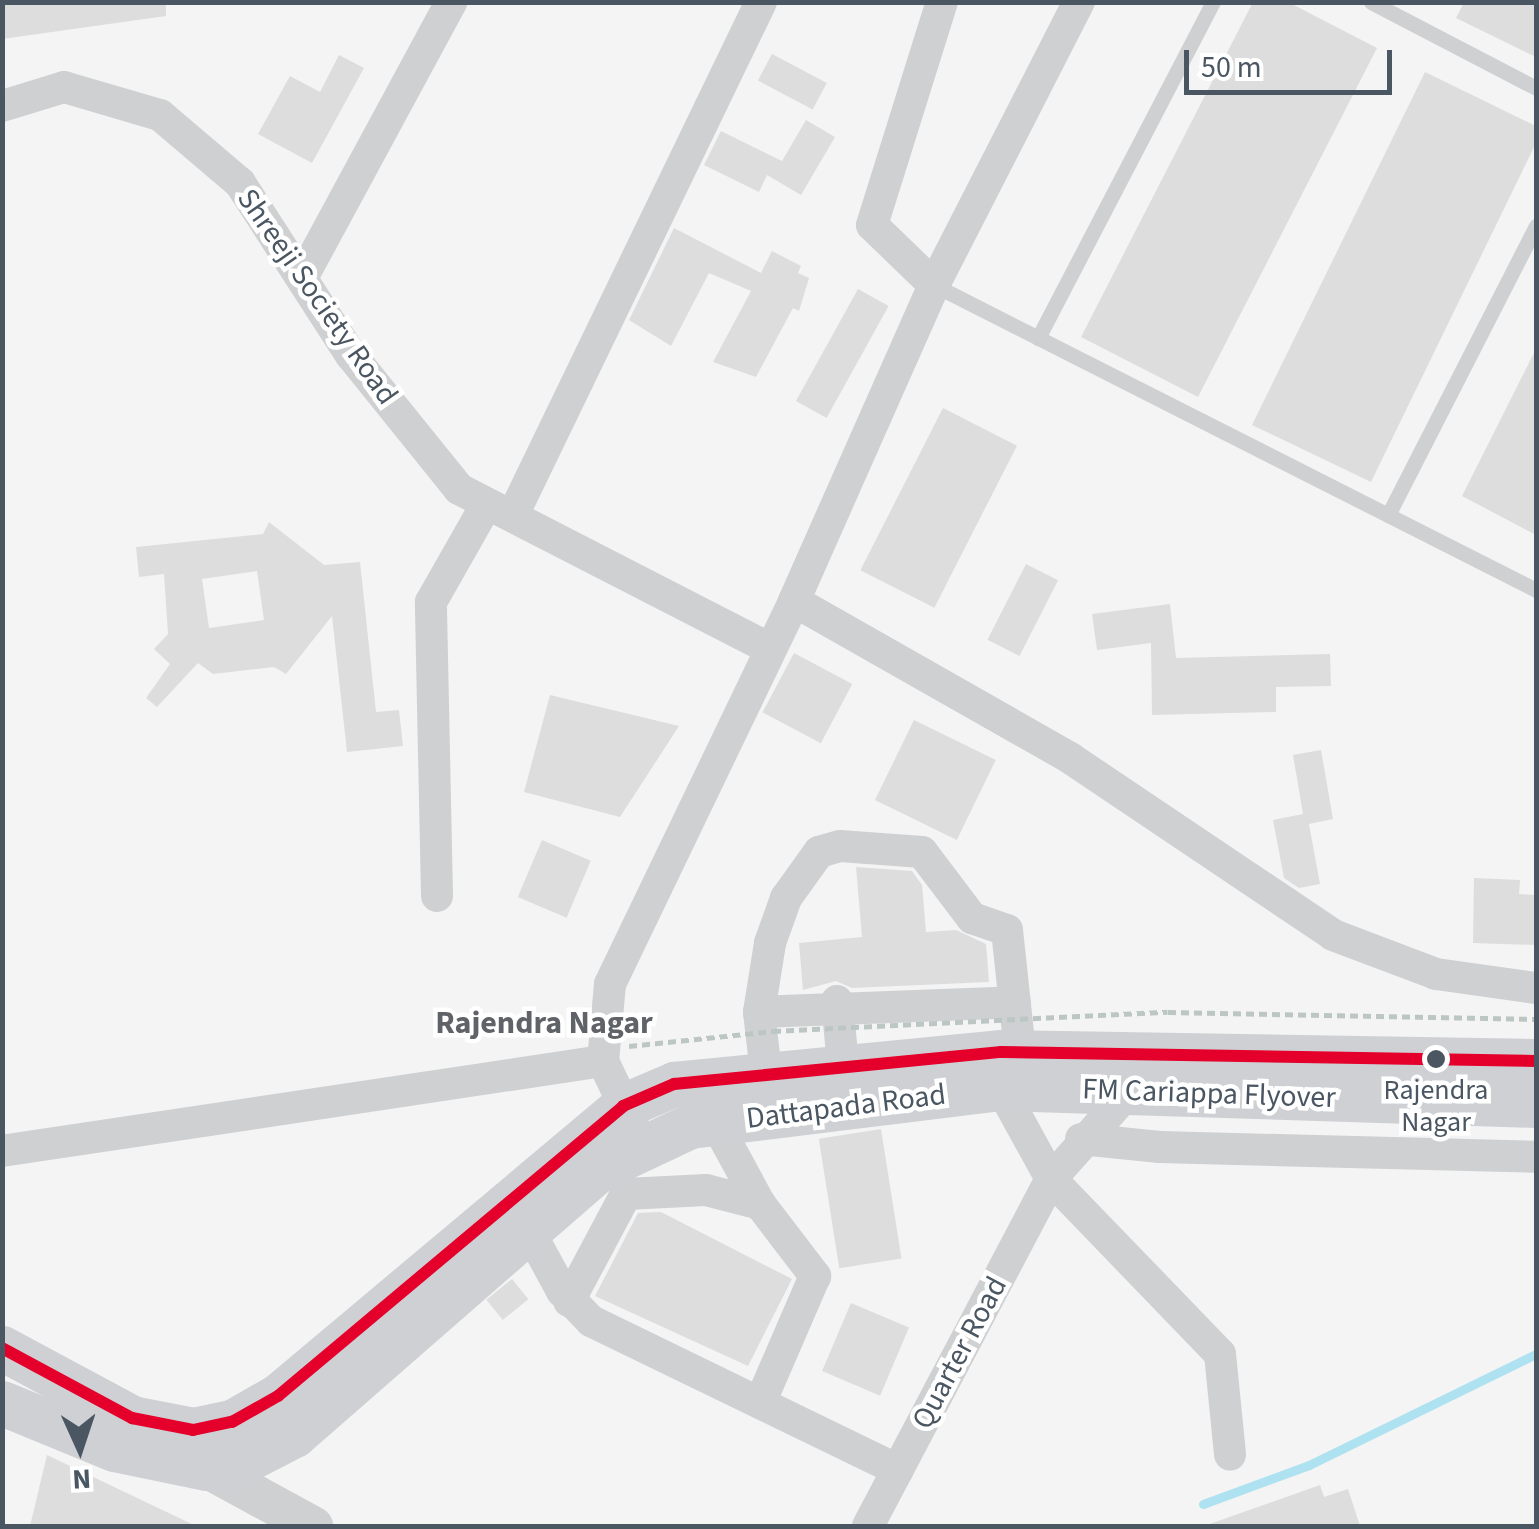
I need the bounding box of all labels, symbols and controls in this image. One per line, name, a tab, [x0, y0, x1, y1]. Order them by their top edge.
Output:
scale bar	[1189, 30, 1396, 92]
text: 50 m	[1201, 46, 1262, 89]
street label: Shreeji Society Road	[229, 182, 405, 412]
district label: Rajendra Nagar	[435, 1004, 653, 1042]
marker: Rajendra Nagar	[1426, 1049, 1446, 1069]
street label: FM Cariappa Flyover	[1082, 1072, 1336, 1116]
place label: Rajendra Nagar	[1384, 1073, 1488, 1139]
street label: Dattapada Road	[744, 1077, 948, 1137]
street label: Quarter Road	[905, 1271, 1015, 1435]
north arrow	[30, 1399, 130, 1499]
text: N	[71, 1458, 92, 1499]

